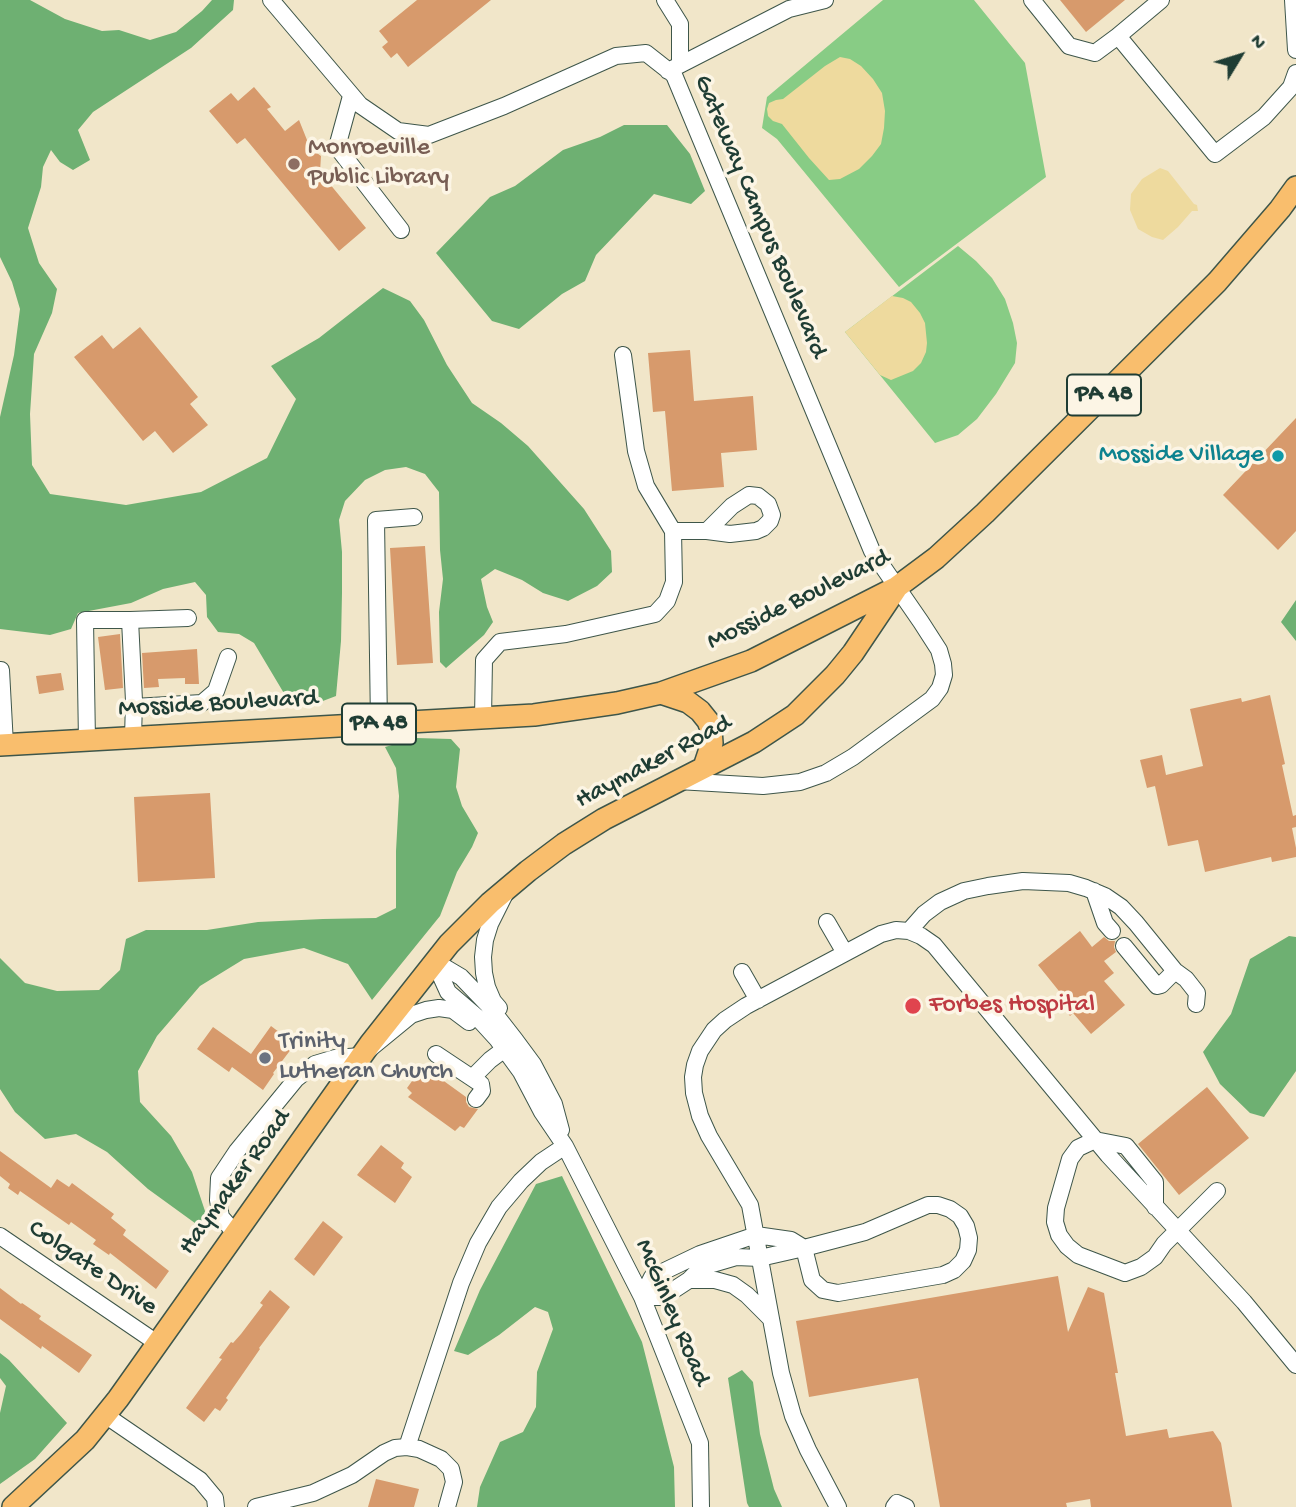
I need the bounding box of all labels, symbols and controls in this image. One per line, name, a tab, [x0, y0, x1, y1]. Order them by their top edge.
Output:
north arrow	[1205, 21, 1275, 91]
text: N	[1244, 31, 1270, 55]
street label: Gateway Campus Boulevard	[685, 71, 833, 363]
place label: Monroeville Public Library	[308, 133, 449, 194]
marker: Monroeville Public Library	[286, 156, 302, 172]
road number: PA 48	[1067, 374, 1141, 416]
place label: Mosside Village	[1099, 440, 1264, 472]
marker: Mosside Village	[1270, 448, 1286, 464]
street label: Mosside Boulevard	[702, 543, 896, 659]
street label: Mosside Boulevard	[118, 684, 318, 726]
road number: PA 48	[342, 704, 416, 744]
street label: Haymaker Road	[571, 709, 737, 817]
place label: Forbes Hospital	[929, 990, 1095, 1022]
marker: Forbes Hospital	[903, 996, 923, 1016]
place label: Trinity Lutheran Church	[279, 1027, 453, 1088]
marker: Trinity Lutheran Church	[257, 1050, 273, 1066]
street label: Haymaker Road	[173, 1104, 299, 1262]
street label: Colgate Drive	[21, 1214, 163, 1324]
street label: McGinley Road	[626, 1235, 716, 1391]

